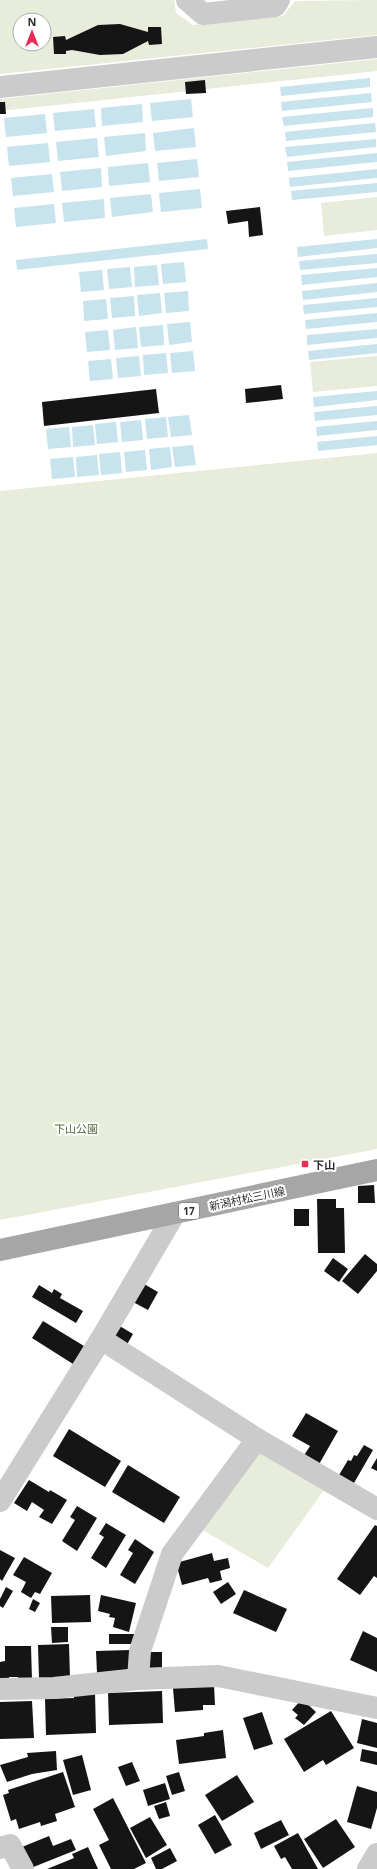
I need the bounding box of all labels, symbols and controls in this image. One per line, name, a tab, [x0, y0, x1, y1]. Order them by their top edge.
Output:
north arrow	[12, 12, 52, 52]
text: N	[28, 14, 36, 29]
park label: 下山公園	[54, 1121, 98, 1136]
place label: 下山	[313, 1157, 335, 1172]
marker: 下山	[300, 1159, 310, 1169]
street label: 新潟村松三川線	[208, 1183, 286, 1213]
road number: 17	[179, 1203, 199, 1219]

